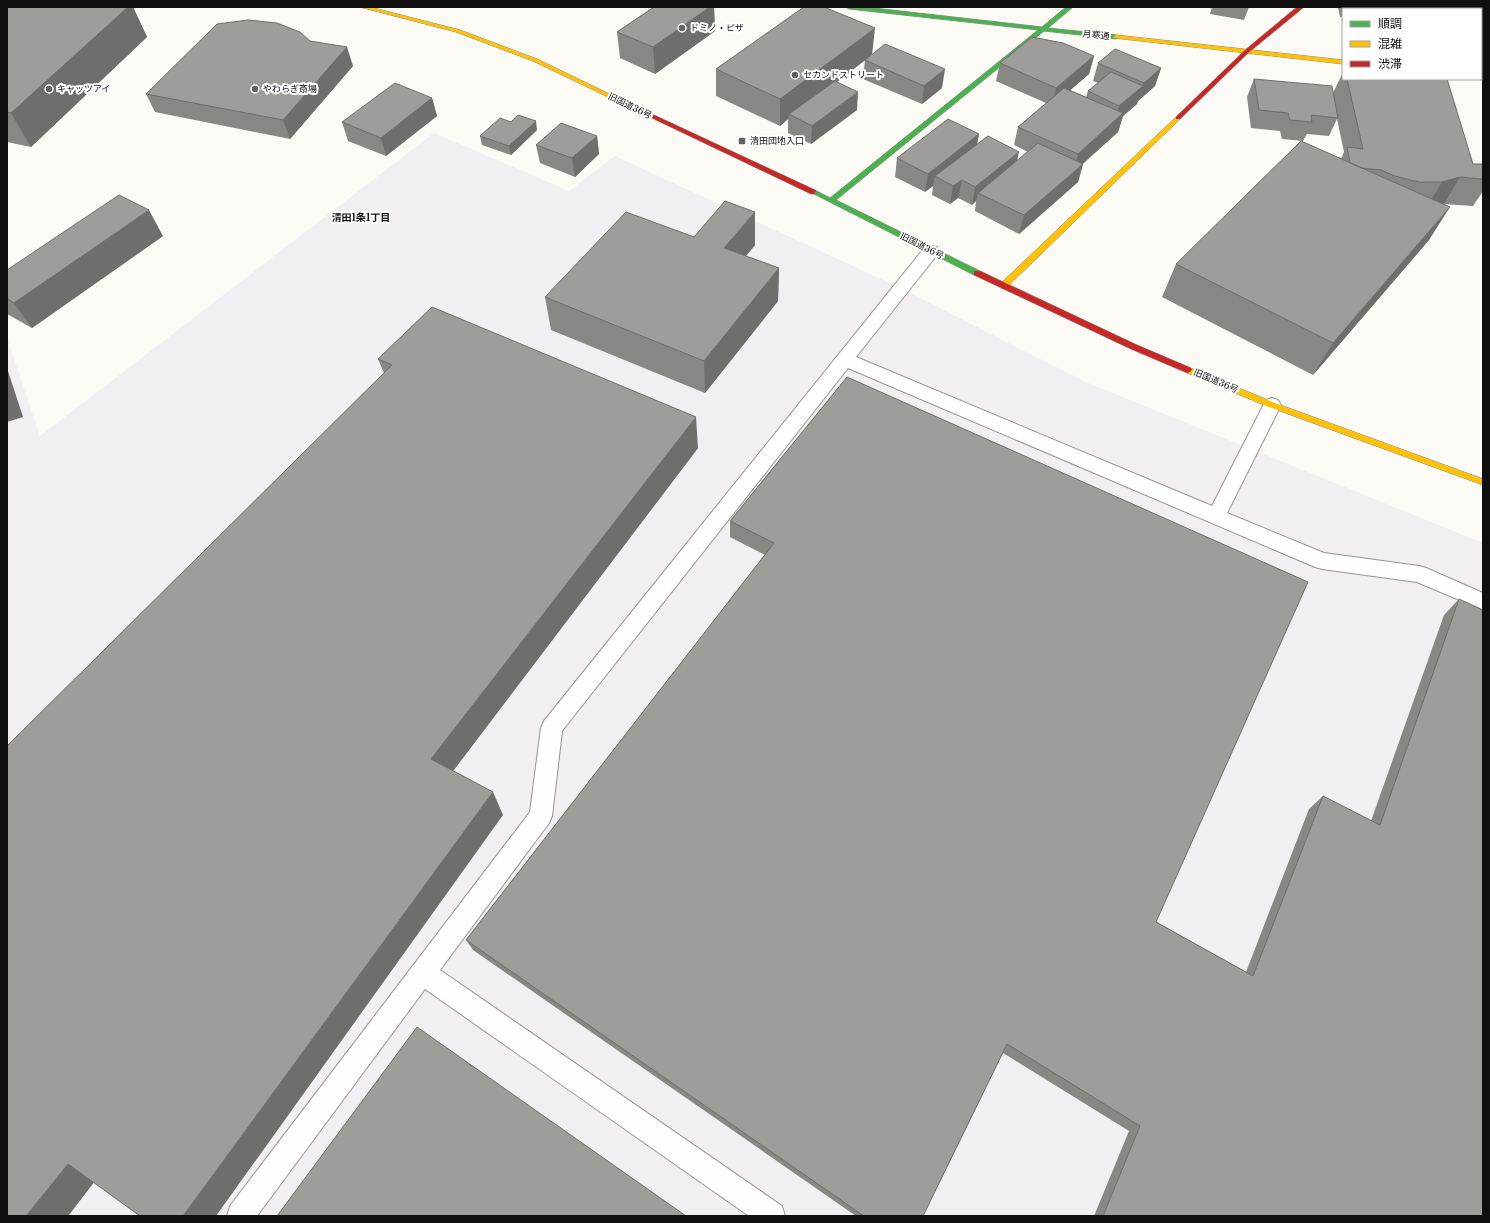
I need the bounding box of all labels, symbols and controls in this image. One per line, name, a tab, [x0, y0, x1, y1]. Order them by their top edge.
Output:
legend	[1342, 8, 1482, 80]
text: 順調	[1378, 16, 1402, 31]
place label: ドミノ・ピザ	[690, 22, 744, 33]
marker: ドミノ・ピザ	[677, 23, 687, 33]
street label: 月寒通	[1082, 28, 1110, 41]
text: 混雑	[1378, 36, 1402, 51]
text: 渋滞	[1378, 56, 1402, 71]
place label: セカンドストリート	[803, 69, 884, 80]
marker: セカンドストリート	[790, 70, 800, 80]
place label: キャッツアイ	[57, 83, 111, 94]
place label: やわらぎ斎場	[263, 83, 317, 94]
marker: キャッツアイ	[44, 84, 54, 94]
marker: やわらぎ斎場	[250, 84, 260, 94]
street label: 旧国道36号	[607, 90, 654, 121]
place label: 清田団地入口	[750, 135, 804, 146]
marker: 清田団地入口	[737, 136, 747, 146]
district label: 清田1条1丁目	[332, 211, 390, 224]
street label: 旧国道36号	[899, 230, 946, 261]
street label: 旧国道36号	[1192, 366, 1240, 395]

